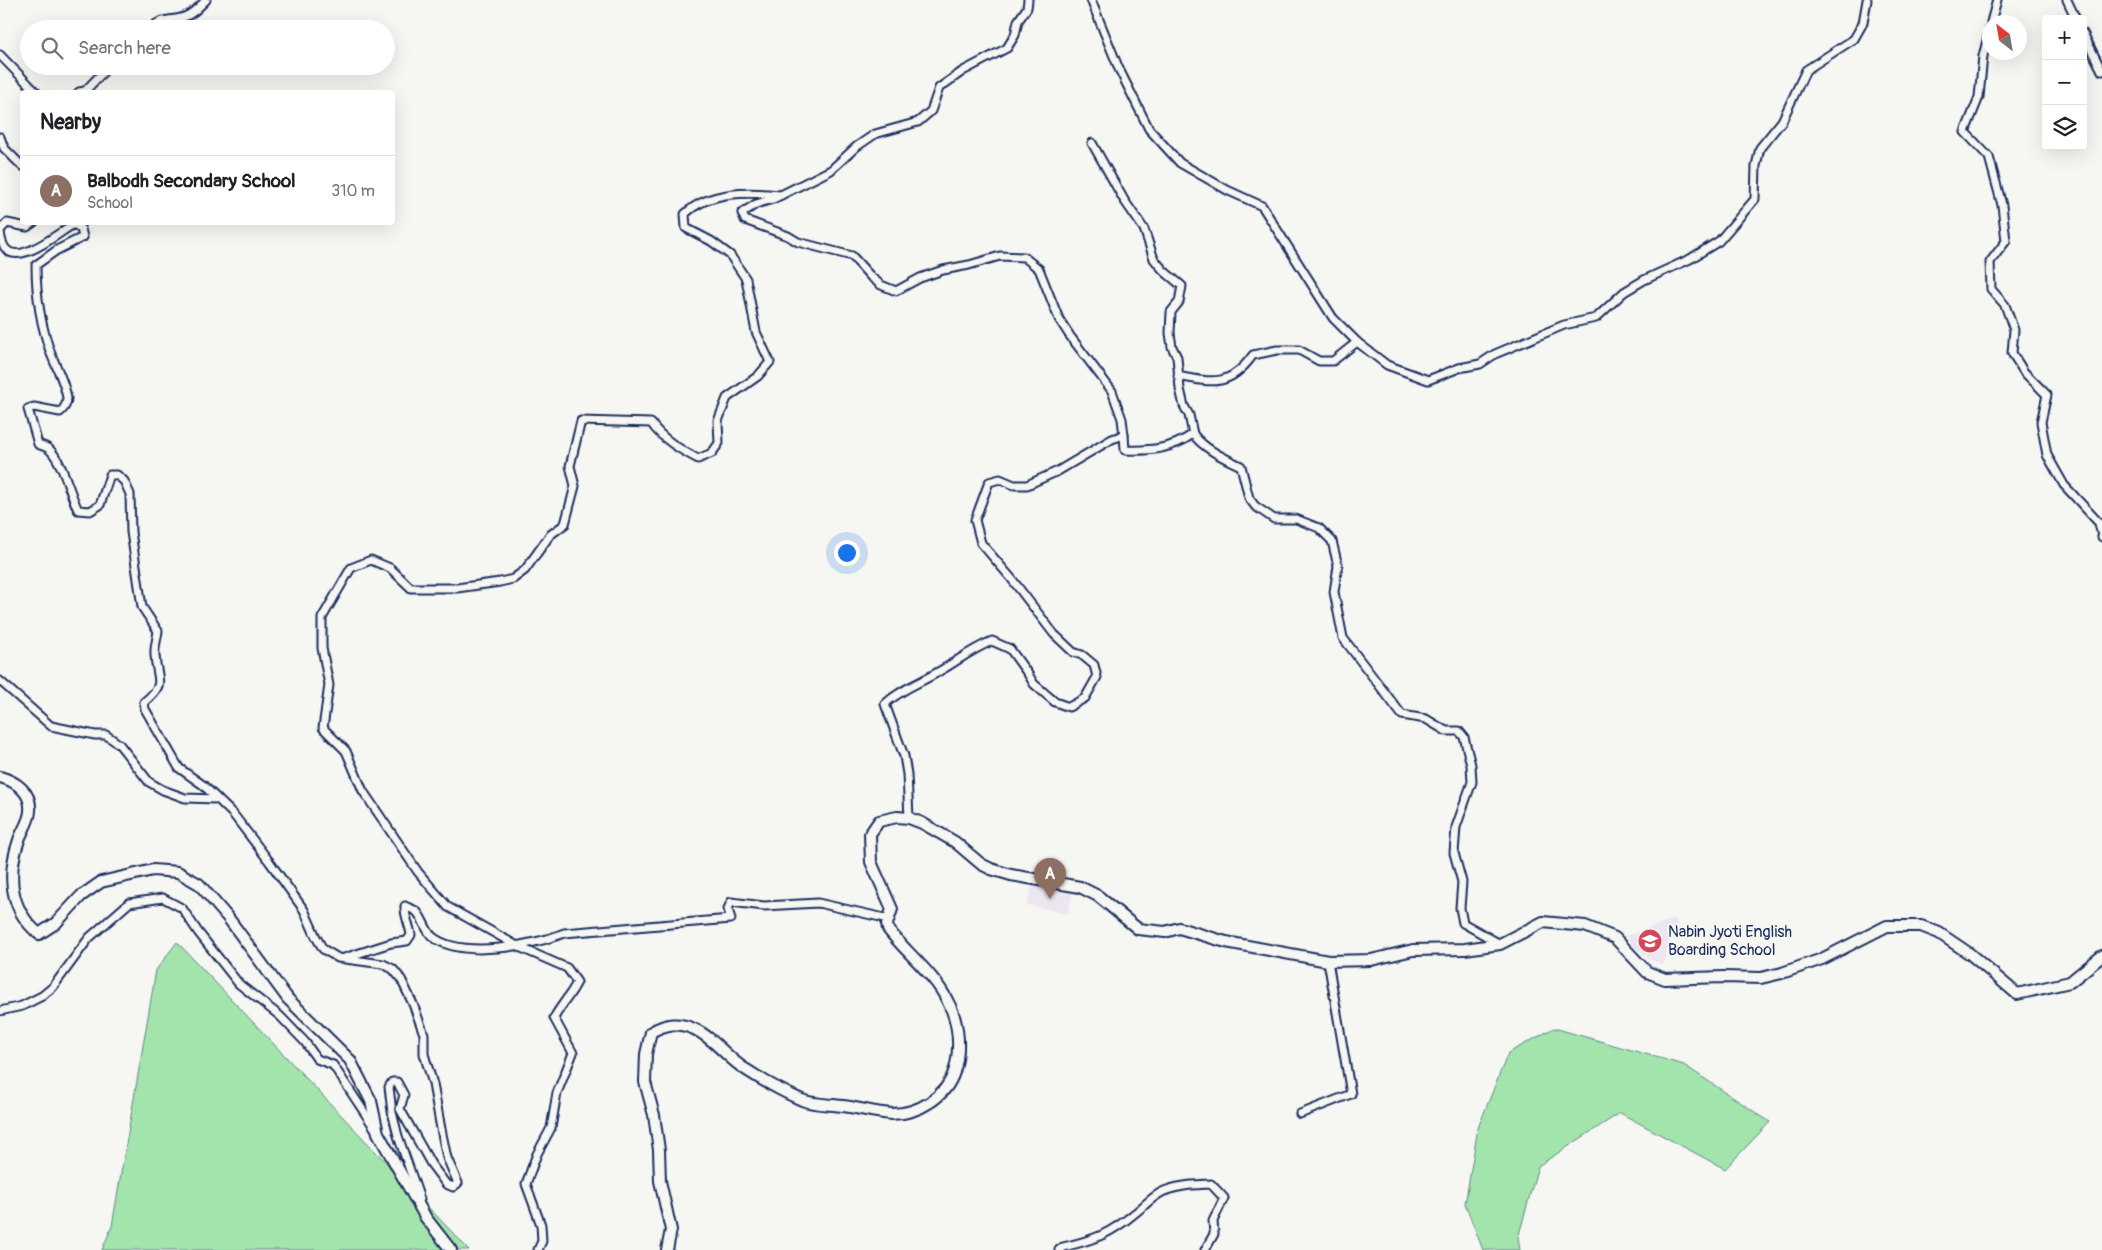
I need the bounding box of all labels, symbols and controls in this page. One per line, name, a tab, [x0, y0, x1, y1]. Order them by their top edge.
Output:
north arrow	[1982, 15, 2027, 60]
map controls	[2042, 15, 2087, 150]
button: +	[2042, 15, 2087, 60]
search box	[20, 20, 395, 75]
icon: search	[38, 34, 66, 62]
text: Search here	[78, 36, 171, 60]
button: −	[2042, 60, 2087, 105]
button: layers	[2042, 105, 2087, 150]
text: Nearby	[40, 109, 101, 136]
text: Balbodh Secondary School	[87, 169, 296, 193]
text: A	[51, 181, 61, 201]
text: 310 m	[331, 181, 375, 201]
text: School	[87, 193, 133, 213]
your location	[834, 540, 860, 566]
pin: A	[1034, 858, 1066, 899]
place label: Nabin Jyoti English Boarding School	[1668, 922, 1792, 960]
school or university icon: Nabin Jyoti English Boarding School	[1637, 928, 1663, 954]

